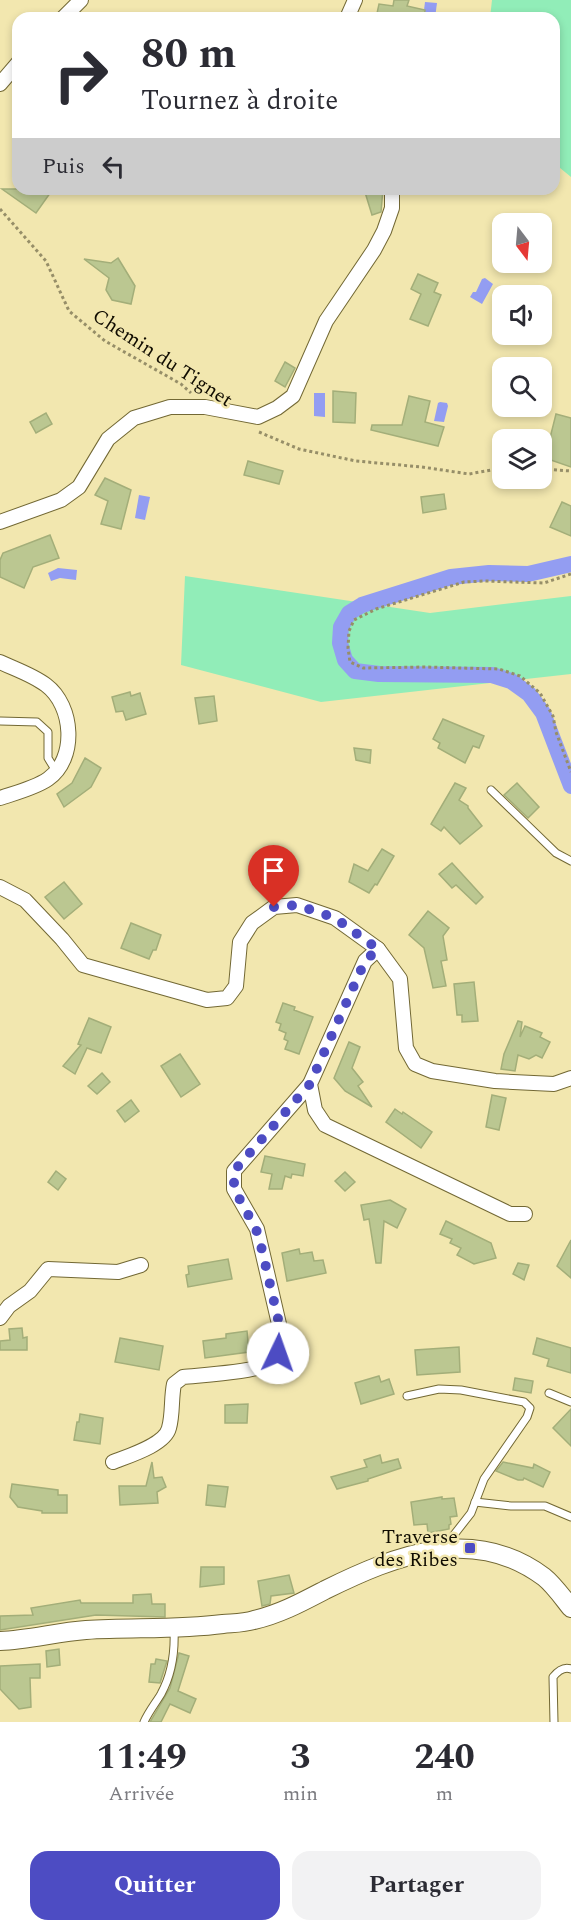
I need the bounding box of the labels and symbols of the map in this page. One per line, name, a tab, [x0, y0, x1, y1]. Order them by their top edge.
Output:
north arrow	[492, 213, 552, 273]
street label: Chemin du Tignet	[86, 301, 239, 415]
pin	[248, 845, 299, 907]
position arrow	[246, 1321, 310, 1385]
place label: Traverse des Ribes	[374, 1522, 458, 1575]
marker: Traverse des Ribes	[463, 1541, 477, 1555]

